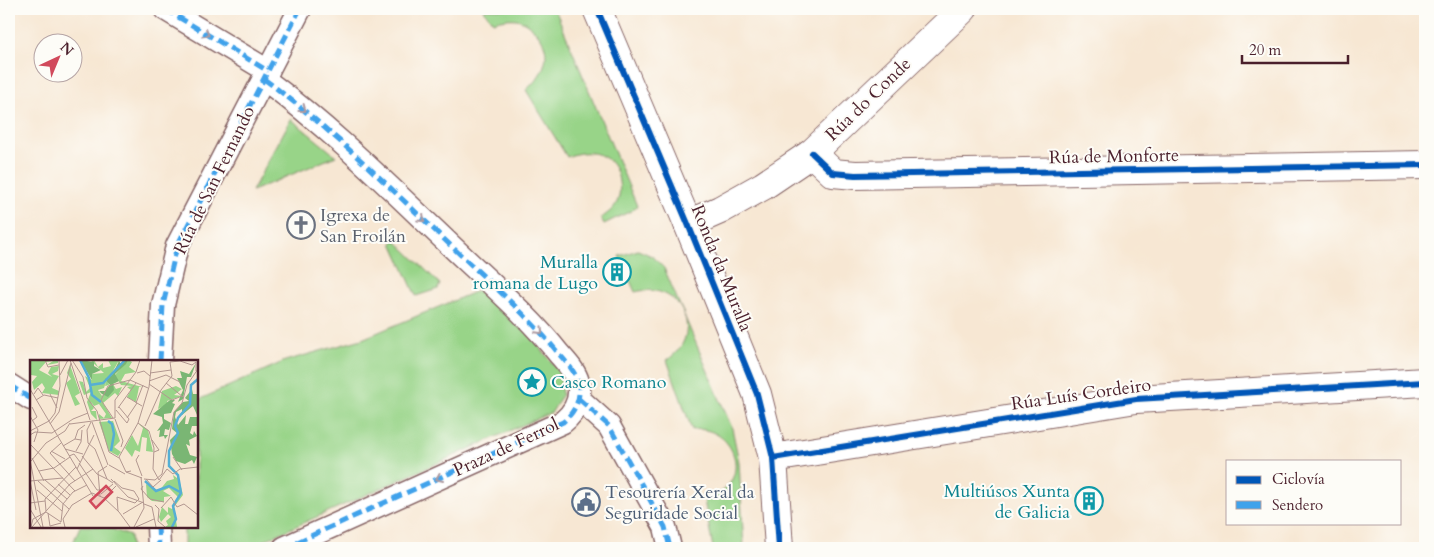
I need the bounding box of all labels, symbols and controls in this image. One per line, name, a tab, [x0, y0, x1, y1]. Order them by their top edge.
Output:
one-way arrow	[201, 28, 210, 37]
north arrow	[32, 32, 82, 82]
scale bar	[1242, 32, 1348, 64]
text: N	[56, 38, 78, 60]
text: 20 m	[1249, 40, 1281, 60]
street label: Rúa do Conde	[820, 52, 917, 147]
street label: Rúa de San Fernando	[168, 102, 261, 258]
one-way arrow	[297, 103, 306, 111]
street label: Rúa de Monforte	[1049, 143, 1179, 170]
street label: Ronda da Muralla	[685, 201, 758, 336]
place label: Igrexa de San Froilán	[320, 203, 407, 249]
church icon: Igrexa de San Froilán	[286, 210, 316, 240]
one-way arrow	[417, 213, 426, 222]
place label: Muralla romana de Lugo	[473, 250, 598, 296]
building icon: Muralla romana de Lugo	[602, 257, 632, 287]
one-way arrow	[534, 326, 543, 335]
inset map	[30, 360, 198, 527]
place icon: Casco Romano	[517, 367, 547, 397]
place label: Casco Romano	[551, 370, 667, 395]
street label: Rúa Luís Cordeiro	[1010, 372, 1153, 417]
street label: Praza de Ferrol	[449, 412, 564, 483]
legend	[1226, 460, 1402, 524]
text: Ciclovía	[1272, 469, 1325, 489]
one-way arrow	[435, 472, 444, 483]
place label: Multiúsos Xunta de Galicia	[944, 479, 1070, 525]
place label: Tesourería Xeral da Seguridade Social	[605, 480, 755, 526]
building icon: Multiúsos Xunta de Galicia	[1074, 486, 1104, 516]
public building icon: Tesourería Xeral da Seguridade Social	[571, 487, 601, 517]
text: Sendero	[1272, 495, 1323, 515]

